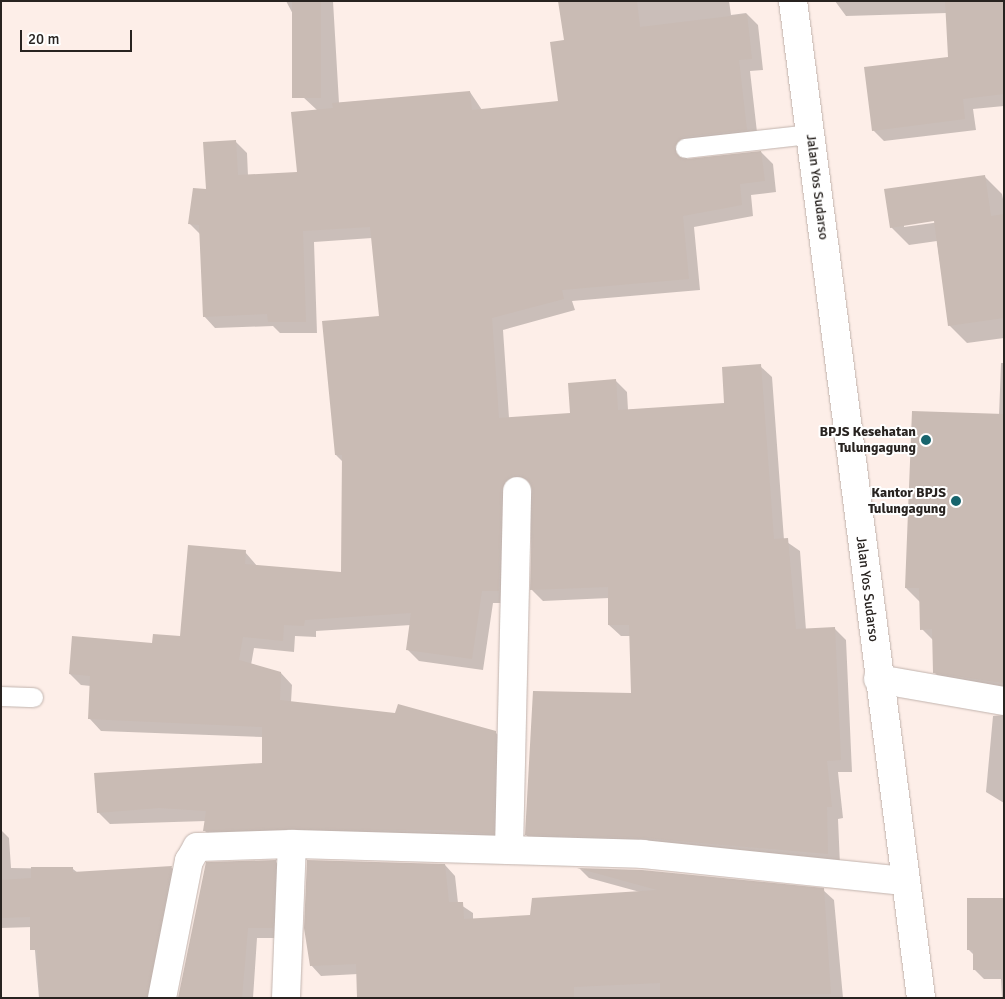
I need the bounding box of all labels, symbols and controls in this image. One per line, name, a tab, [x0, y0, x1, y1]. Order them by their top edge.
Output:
scale bar	[22, 20, 135, 52]
text: 20 m	[28, 30, 59, 48]
street label: Jalan Yos Sudarso	[802, 133, 832, 241]
place label: BPJS Kesehatan Tulungagung	[819, 424, 916, 457]
marker: BPJS Kesehatan Tulungagung	[920, 434, 932, 446]
place label: Kantor BPJS Tulungagung	[868, 485, 946, 518]
marker: Kantor BPJS Tulungagung	[950, 495, 962, 507]
street label: Jalan Yos Sudarso	[852, 535, 882, 643]

